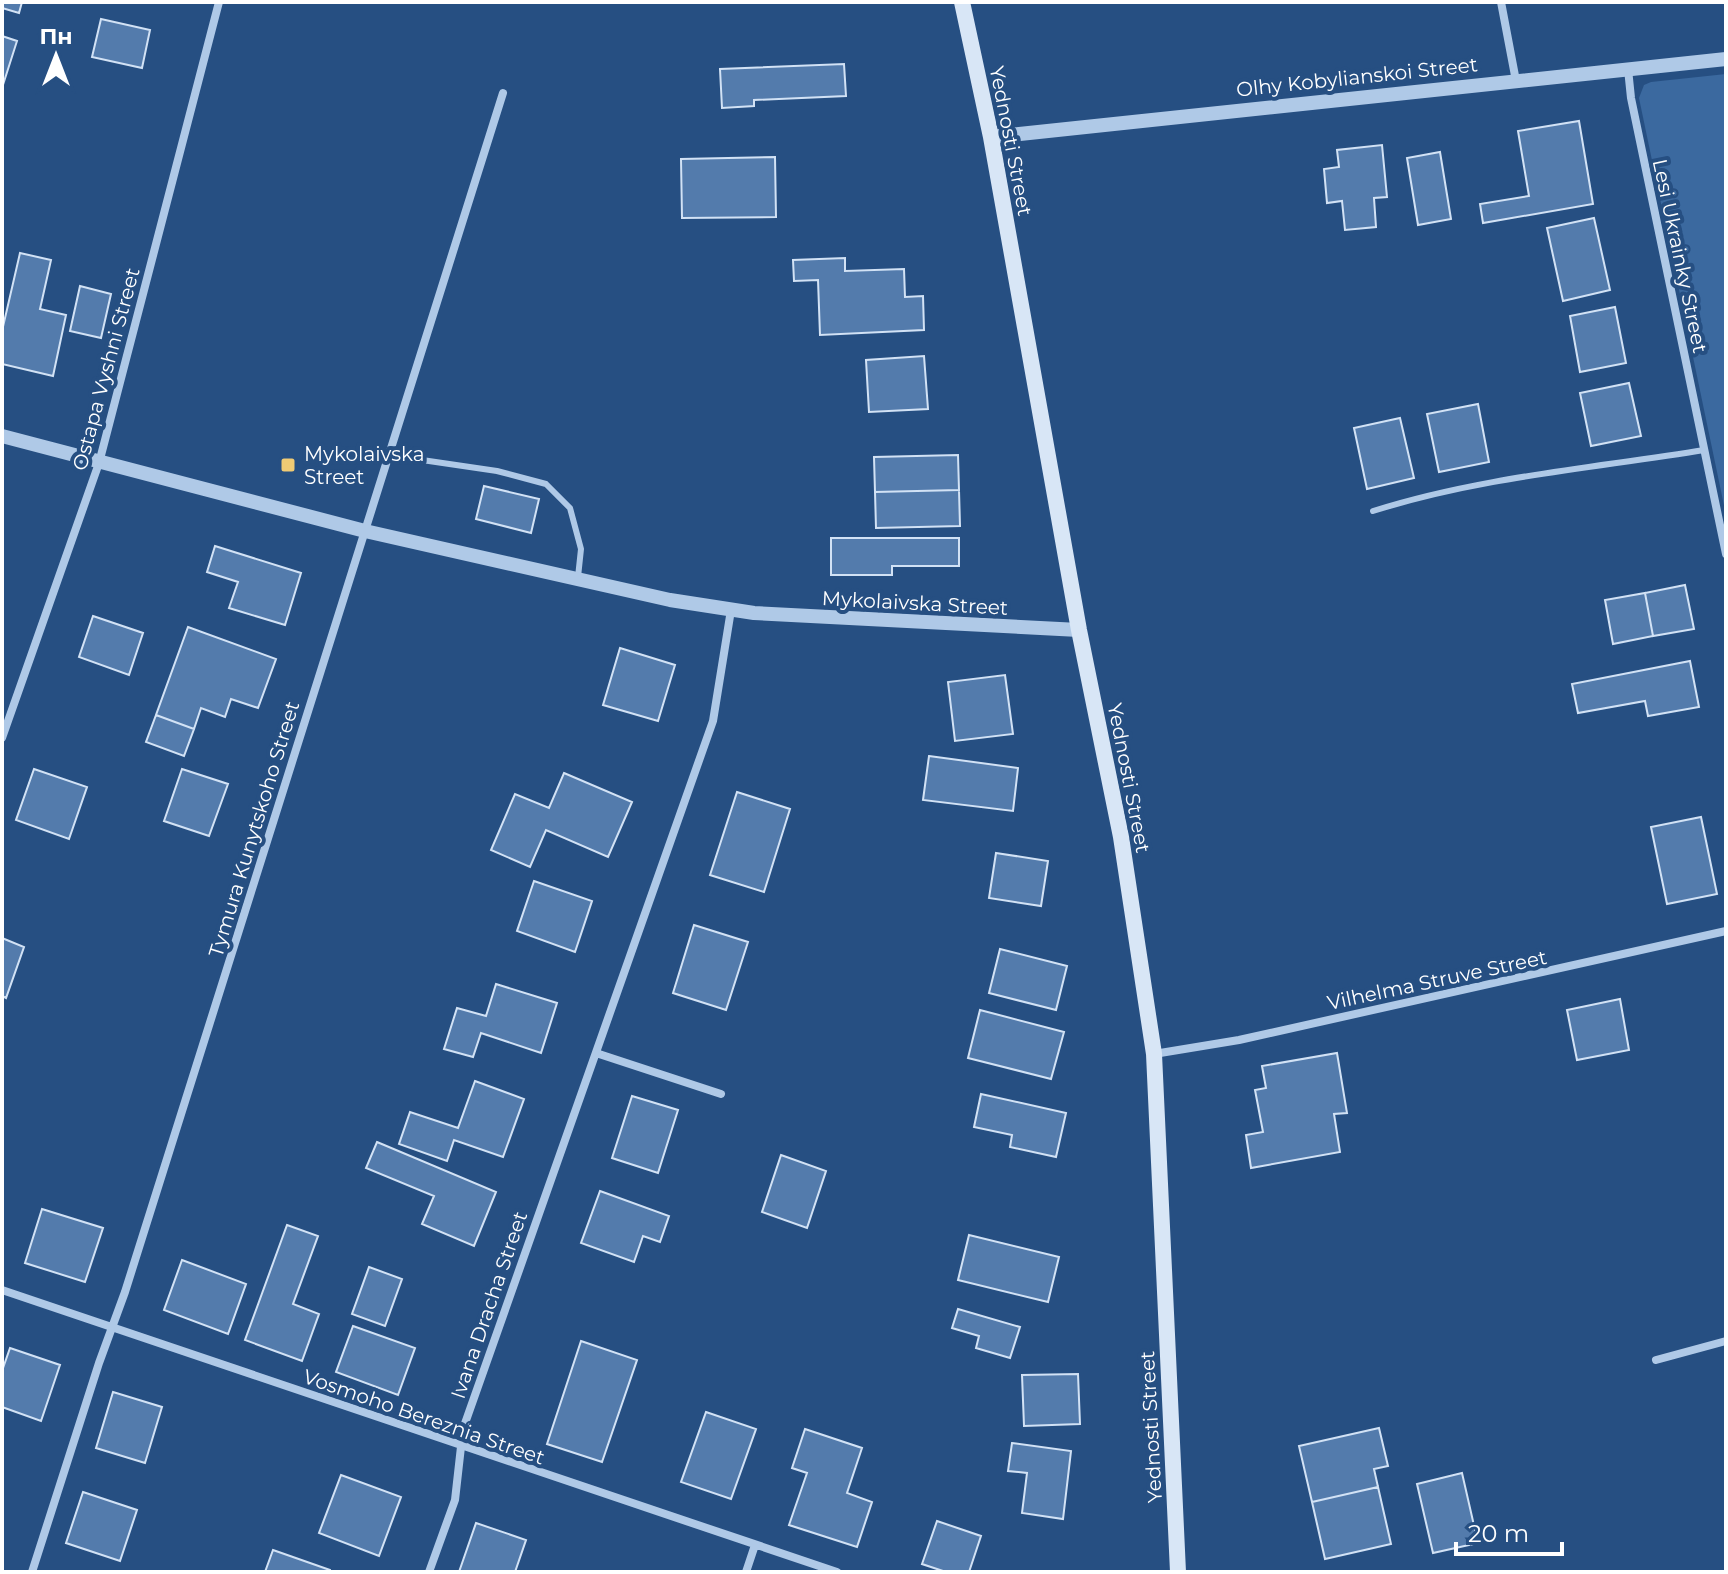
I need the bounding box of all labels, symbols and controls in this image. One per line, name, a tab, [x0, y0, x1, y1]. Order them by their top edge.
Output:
north arrow	[16, 16, 96, 96]
text: Пн	[39, 23, 73, 50]
street label: Olhy Kobylianskoi Street	[1235, 52, 1479, 102]
street label: Yednosti Street	[985, 64, 1037, 218]
street label: Lesi Ukrainky Street	[1648, 157, 1712, 355]
street label: Ostapa Vyshni Street	[67, 265, 145, 473]
place label: Mykolaivska Street	[304, 442, 425, 489]
marker: Mykolaivska Street	[279, 456, 297, 474]
street label: Mykolaivska Street	[821, 586, 1009, 620]
street label: Tymura Kunytskoho Street	[204, 698, 304, 960]
street label: Yednosti Street	[1103, 701, 1155, 855]
street label: Vilhelma Struve Street	[1325, 945, 1549, 1015]
street label: Ivana Dracha Street	[446, 1208, 532, 1402]
street label: Yednosti Street	[1135, 1350, 1167, 1504]
street label: Vosmoho Bereznia Street	[300, 1364, 548, 1470]
scale bar	[1456, 1506, 1562, 1556]
text: 20 m	[1468, 1519, 1529, 1548]

